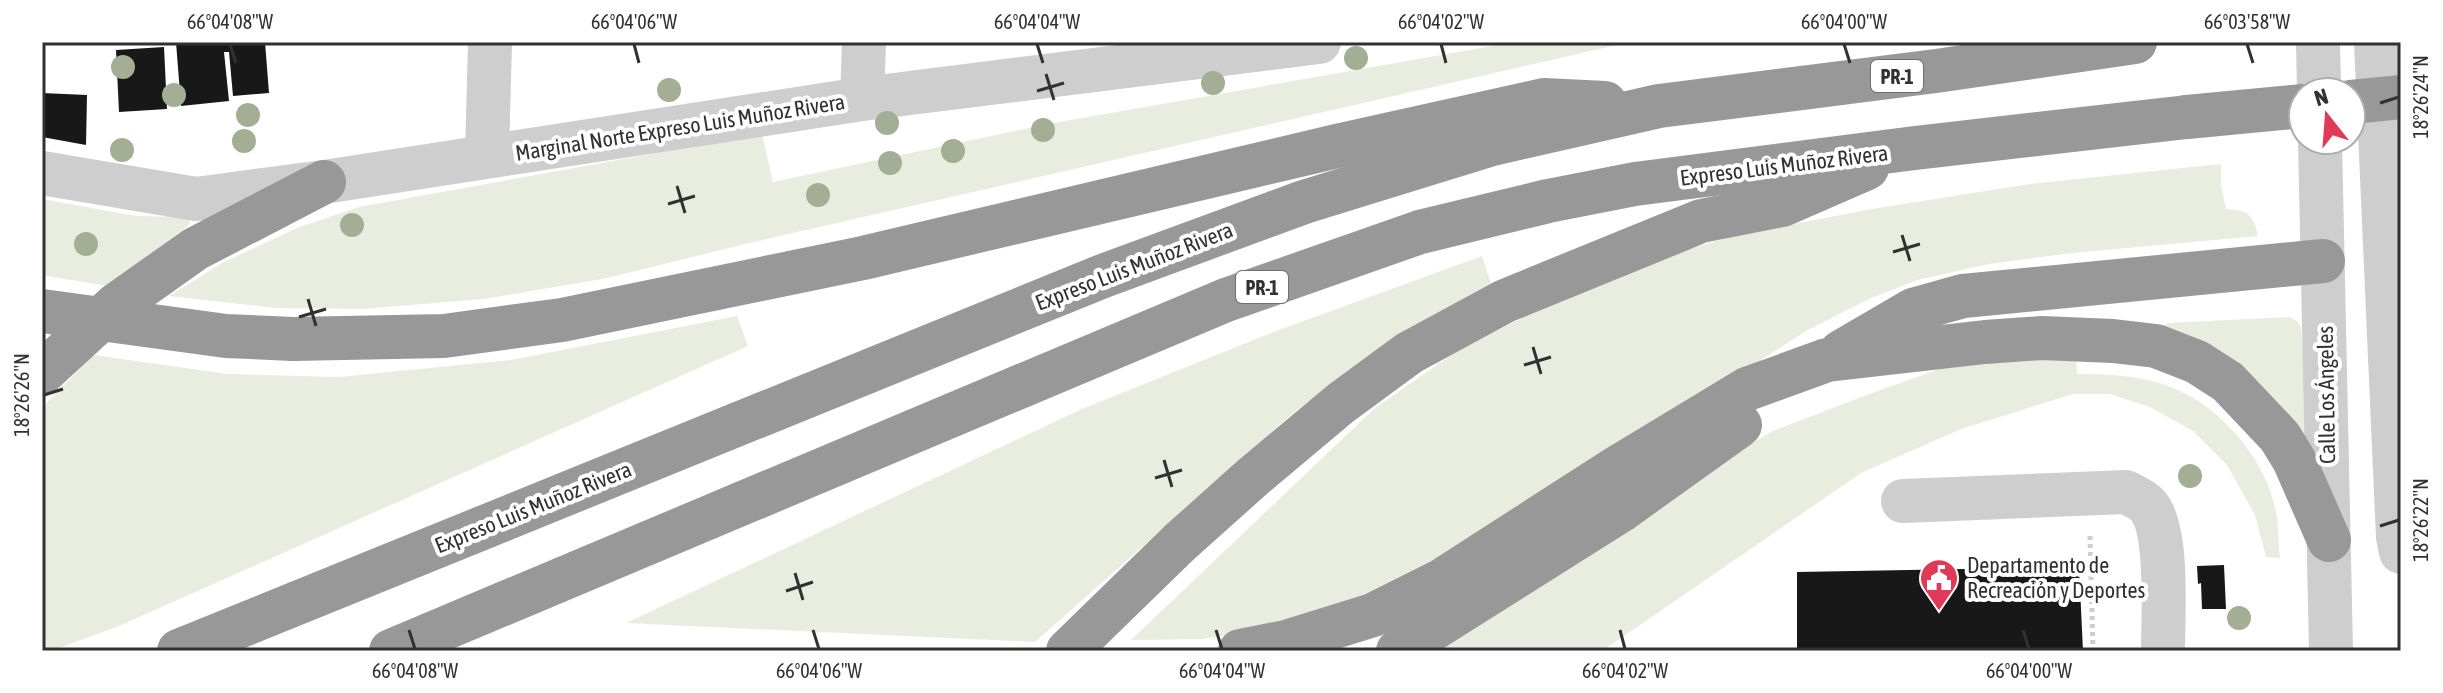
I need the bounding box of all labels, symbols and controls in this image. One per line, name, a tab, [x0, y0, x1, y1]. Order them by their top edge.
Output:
text: 66°04'08"W	[187, 10, 274, 33]
text: 66°04'06"W	[591, 10, 678, 33]
text: 66°04'04"W	[994, 10, 1081, 33]
text: 66°04'02"W	[1398, 10, 1485, 33]
text: 66°04'00"W	[1801, 10, 1888, 33]
text: 66°03'58"W	[2204, 10, 2291, 33]
text: 18°26'24"N	[2409, 55, 2432, 139]
road number: PR-1	[1871, 60, 1923, 92]
north arrow	[2287, 76, 2367, 156]
text: N	[2311, 83, 2331, 111]
street label: Marginal Norte Expreso Luis Muñoz Rivera	[513, 88, 847, 166]
street label: Expreso Luis Muñoz Rivera	[1678, 139, 1890, 191]
street label: Expreso Luis Muñoz Rivera	[1032, 216, 1236, 316]
road number: PR-1	[1236, 271, 1288, 303]
street label: Calle Los Ángeles	[2312, 326, 2340, 464]
text: 18°26'26"N	[10, 353, 33, 437]
street label: Expreso Luis Muñoz Rivera	[431, 456, 635, 558]
text: 18°26'22"N	[2409, 478, 2432, 562]
place label: Departamento de Recreación y Deportes	[1967, 552, 2145, 603]
public building icon: Departamento de Recreación y Deportes	[1918, 557, 1960, 612]
text: 66°04'08"W	[372, 659, 459, 682]
text: 66°04'06"W	[776, 659, 863, 682]
text: 66°04'04"W	[1179, 659, 1266, 682]
text: 66°04'02"W	[1582, 659, 1669, 682]
text: 66°04'00"W	[1986, 659, 2073, 682]

